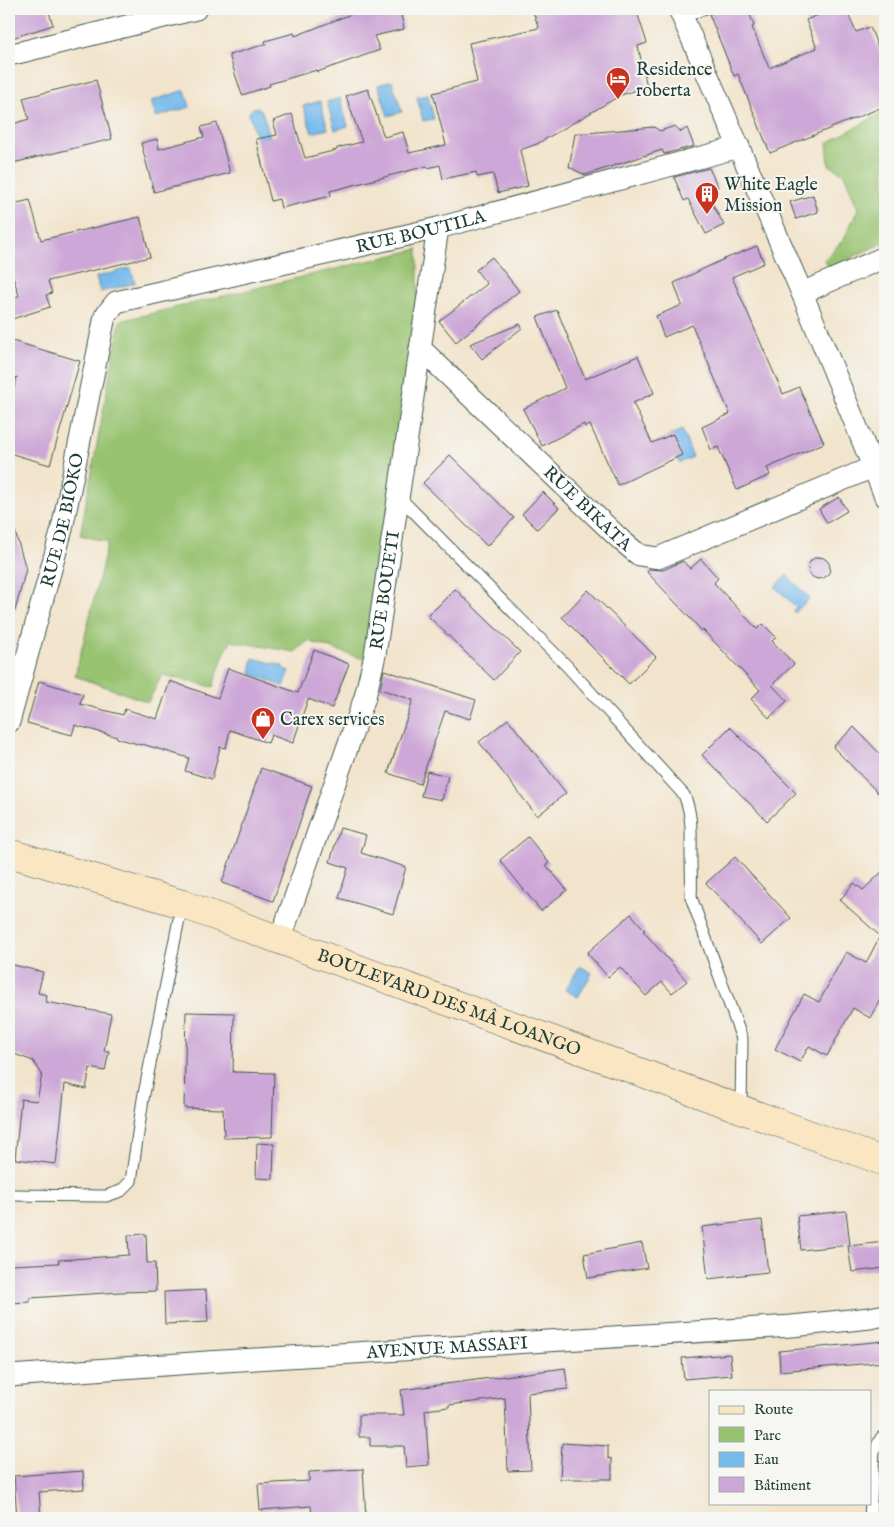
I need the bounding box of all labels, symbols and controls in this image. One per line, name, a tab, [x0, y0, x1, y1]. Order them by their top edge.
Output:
place label: Residence roberta	[636, 59, 712, 103]
hotel icon: Residence roberta	[605, 66, 631, 100]
place label: White Eagle Mission	[724, 174, 818, 218]
building icon: White Eagle Mission	[694, 181, 720, 215]
street label: RUE BOUTILA	[354, 205, 489, 259]
street label: RUE DE BIOKO	[37, 451, 90, 590]
street label: RUE BIKATA	[538, 462, 636, 558]
street label: RUE BOUETI	[366, 529, 406, 652]
shop icon: Carex services	[250, 706, 276, 740]
place label: Carex services	[280, 709, 384, 732]
street label: BOULEVARD DES MÂ LOANGO	[314, 945, 584, 1062]
street label: AVENUE MASSAFI	[365, 1332, 529, 1365]
legend	[709, 1390, 872, 1504]
text: Route	[754, 1400, 793, 1419]
text: Parc	[754, 1426, 781, 1445]
text: Eau	[754, 1450, 779, 1469]
text: Bâtiment	[754, 1476, 811, 1495]

